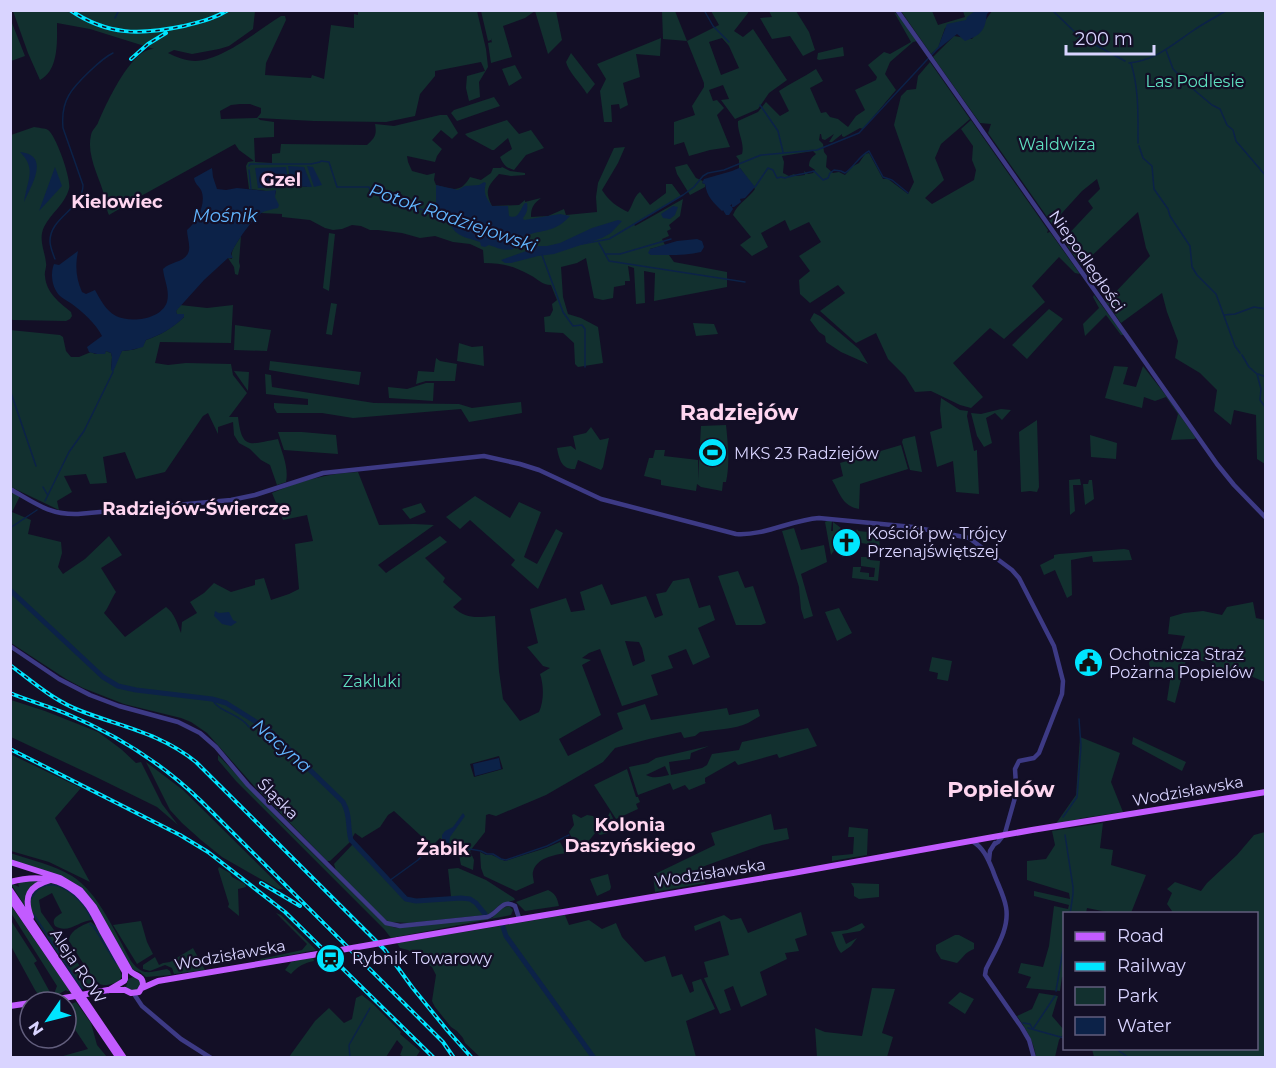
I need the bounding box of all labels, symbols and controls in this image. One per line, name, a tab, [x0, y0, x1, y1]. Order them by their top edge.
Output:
scale bar	[1066, 18, 1154, 56]
text: 200 m	[1075, 28, 1133, 50]
park label: Las Podlesie	[1146, 72, 1244, 91]
park label: Waldwiza	[1018, 135, 1096, 154]
district label: Gzel	[261, 169, 301, 191]
water label: Potok Radziejowski	[366, 179, 540, 257]
district label: Kielowiec	[71, 191, 163, 213]
water label: Mośnik	[193, 205, 259, 227]
street label: Niepodległości	[1045, 207, 1129, 315]
district label: Radziejów	[680, 399, 799, 426]
sports icon: MKS 23 Radziejów	[697, 437, 729, 469]
place label: MKS 23 Radziejów	[734, 444, 879, 463]
district label: Radziejów-Świercze	[102, 498, 290, 520]
place label: Kościół pw. Trójcy Przenajświętszej	[867, 524, 1007, 561]
church icon: Kościół pw. Trójcy Przenajświętszej	[830, 526, 862, 558]
place label: Ochotnicza Straż Pożarna Popielów	[1109, 645, 1253, 682]
public building icon: Ochotnicza Straż Pożarna Popielów	[1072, 647, 1104, 679]
park label: Zakluki	[343, 672, 401, 691]
water label: Nacyna	[248, 714, 316, 778]
street label: Wodzisławska	[1131, 772, 1245, 810]
street label: Śląska	[254, 775, 302, 823]
district label: Popielów	[947, 776, 1055, 803]
district label: Kolonia Daszyńskiego	[565, 814, 696, 857]
district label: Żabik	[417, 838, 470, 860]
street label: Wodzisławska	[653, 855, 767, 891]
legend	[1063, 912, 1258, 1050]
street label: Aleja ROW	[46, 925, 110, 1007]
text: Road	[1117, 925, 1164, 947]
street label: Wodzisławska	[173, 936, 287, 974]
station icon: Rybnik Towarowy	[315, 942, 347, 974]
place label: Rybnik Towarowy	[352, 949, 492, 968]
text: Railway	[1117, 955, 1186, 977]
text: Park	[1117, 985, 1158, 1007]
north arrow	[18, 990, 78, 1050]
text: Water	[1117, 1015, 1172, 1037]
text: N	[25, 1018, 48, 1039]

